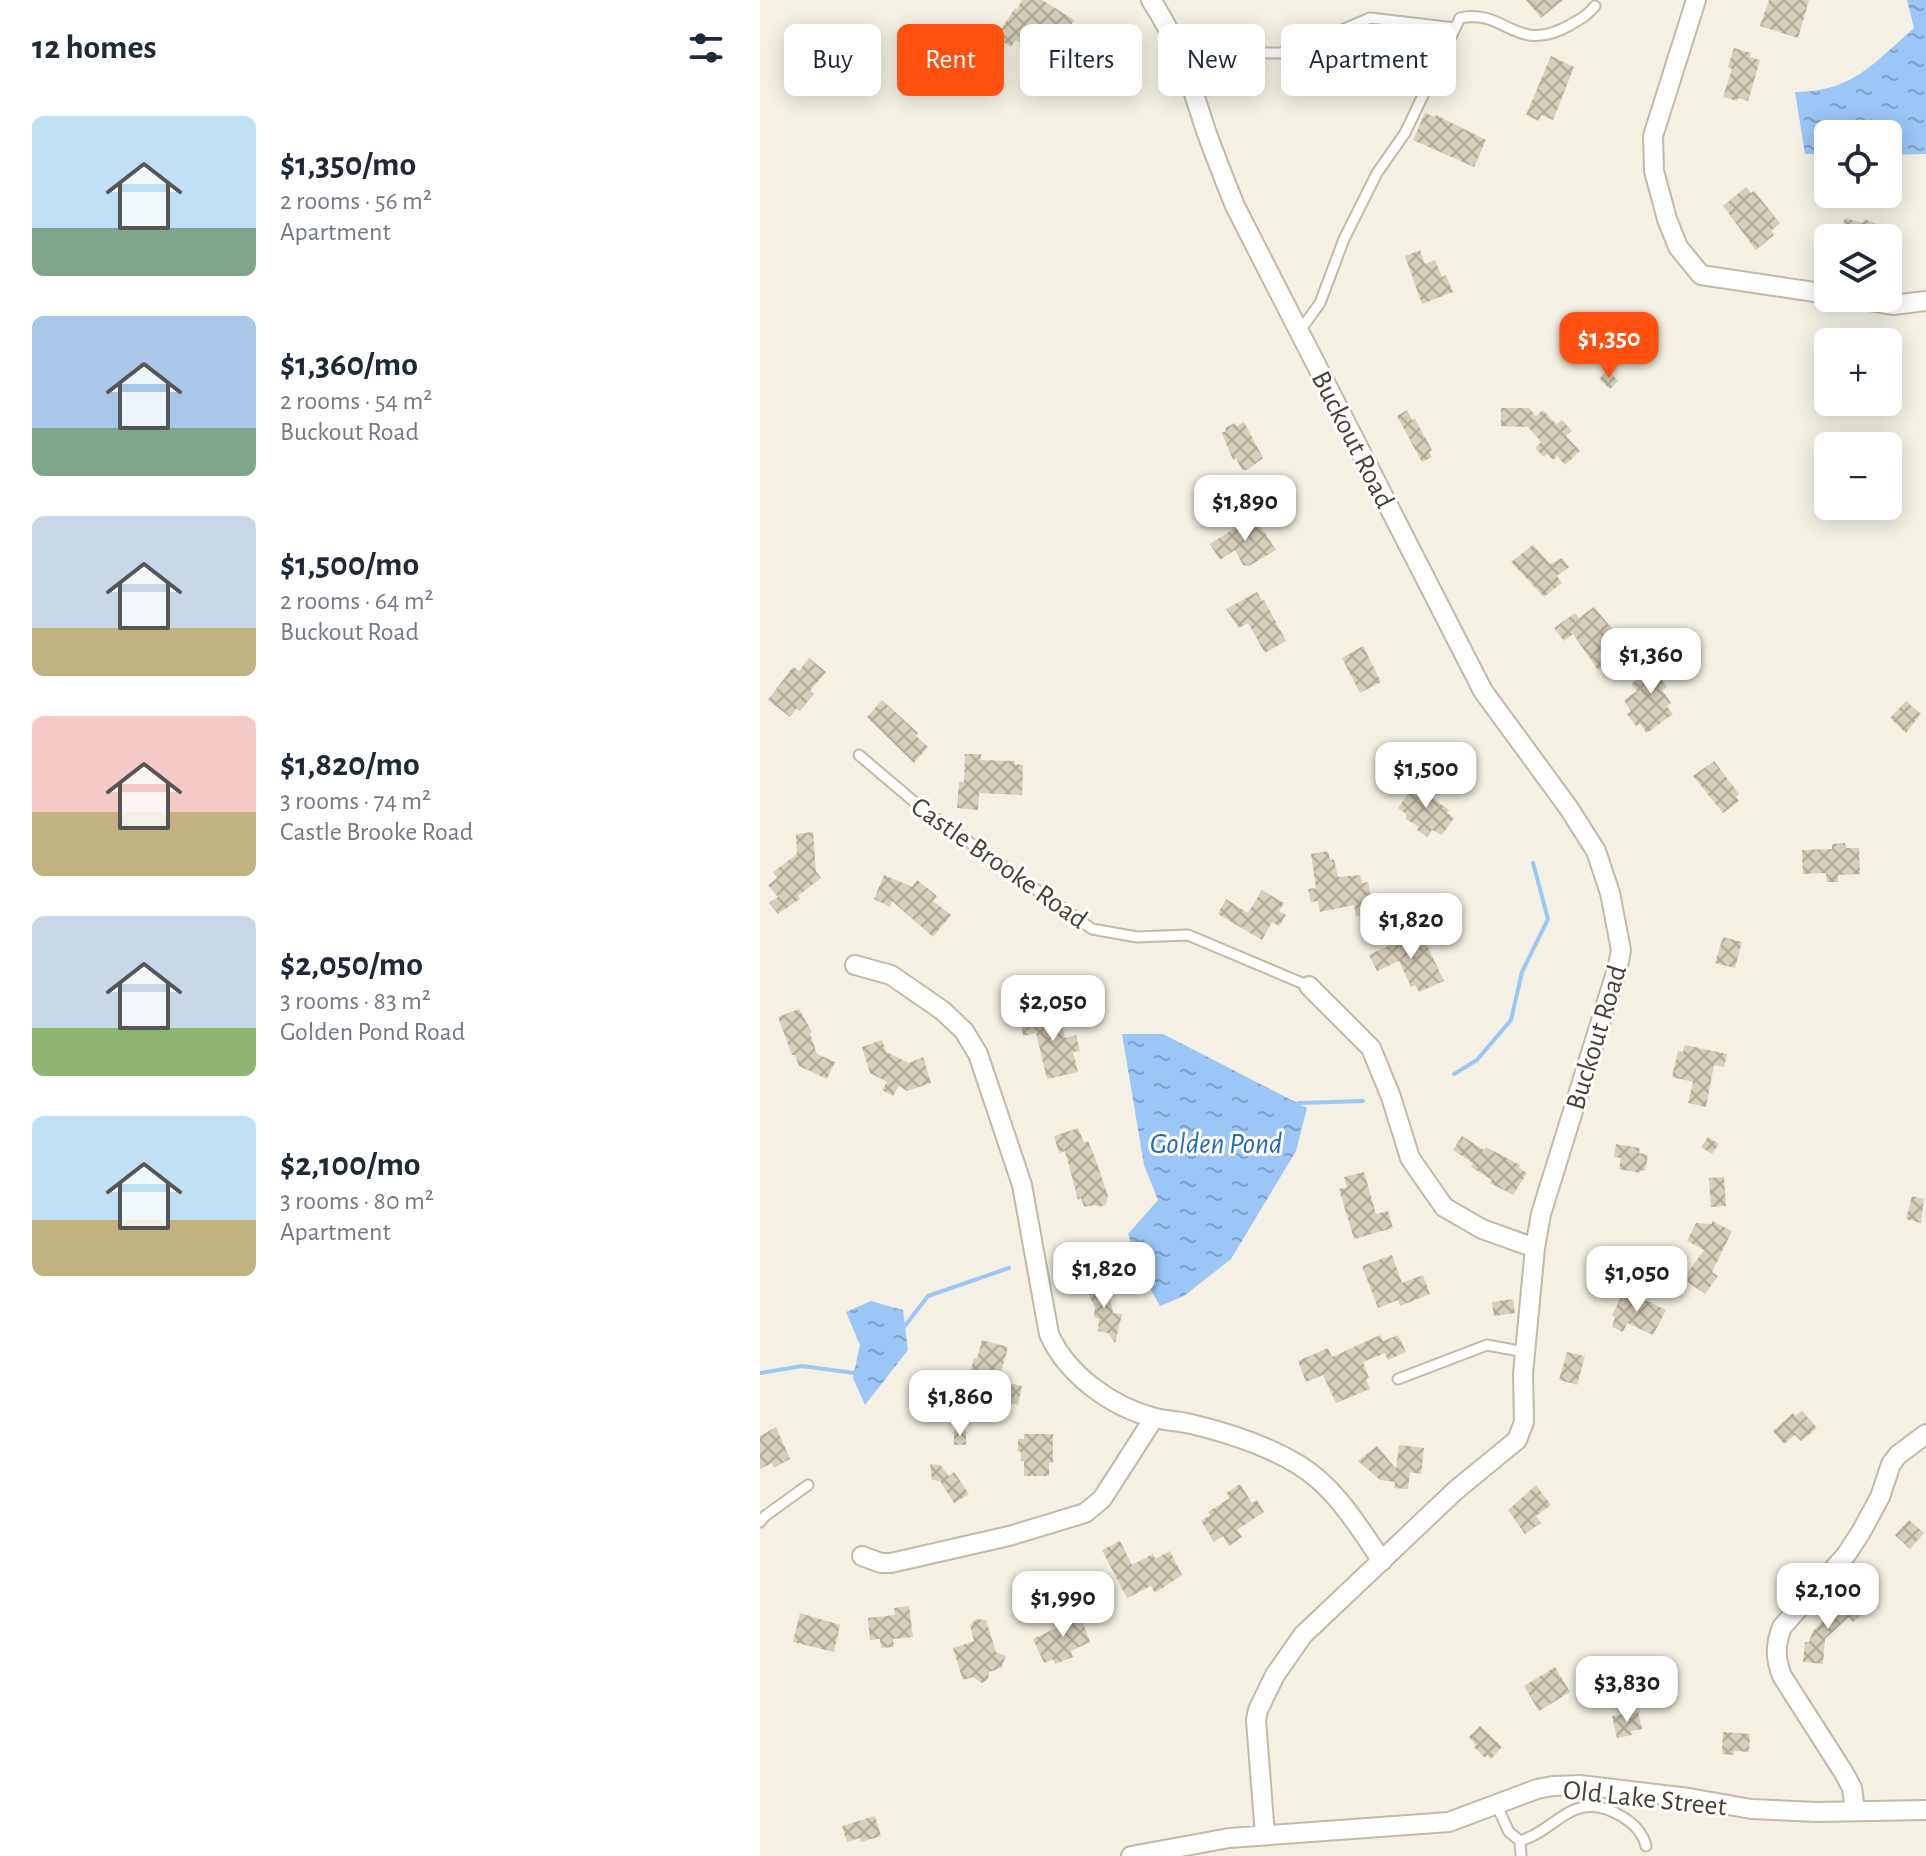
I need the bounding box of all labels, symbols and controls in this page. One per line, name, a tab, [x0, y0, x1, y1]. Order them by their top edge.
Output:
chip: Buy	[784, 24, 881, 96]
chip: Rent	[897, 24, 1004, 96]
chip: Filters	[1020, 24, 1142, 96]
chip: New	[1158, 24, 1265, 96]
chip: Apartment	[1281, 24, 1456, 96]
icon: filters	[684, 26, 728, 70]
text: 12 homes	[32, 31, 157, 65]
map controls	[1814, 120, 1902, 520]
button: locate	[1814, 120, 1902, 208]
icon: home	[96, 148, 192, 244]
text: $1,350/mo	[280, 148, 416, 182]
text: 2 rooms · 56 m²	[280, 188, 432, 214]
text: Apartment	[280, 219, 391, 245]
button: layers	[1814, 224, 1902, 312]
pin: $1,350	[1544, 312, 1674, 380]
text: $1,350	[1578, 325, 1641, 351]
button: +	[1814, 328, 1902, 416]
icon: home	[96, 348, 192, 444]
text: $1,360/mo	[280, 348, 418, 382]
street label: Buckout Road	[1306, 367, 1399, 513]
text: 2 rooms · 54 m²	[280, 388, 432, 414]
text: Buckout Road	[280, 419, 419, 445]
button: −	[1814, 432, 1902, 520]
pin: $1,890	[1180, 475, 1310, 543]
text: $1,890	[1212, 488, 1278, 514]
icon: home	[96, 548, 192, 644]
text: $1,500/mo	[280, 548, 419, 582]
text: 2 rooms · 64 m²	[280, 588, 434, 614]
text: Buckout Road	[280, 619, 419, 645]
pin: $1,360	[1586, 628, 1716, 696]
text: $1,360	[1619, 641, 1683, 667]
pin: $1,500	[1361, 742, 1491, 810]
icon: home	[96, 748, 192, 844]
text: $1,820/mo	[280, 748, 420, 782]
text: $1,500	[1393, 755, 1459, 781]
text: 3 rooms · 74 m²	[280, 788, 431, 814]
street label: Castle Brooke Road	[906, 793, 1092, 935]
text: Castle Brooke Road	[280, 819, 473, 845]
pin: $1,820	[1346, 893, 1476, 961]
text: $1,820	[1378, 906, 1444, 932]
icon: home	[96, 948, 192, 1044]
text: $2,050/mo	[280, 948, 423, 982]
street label: Buckout Road	[1562, 962, 1632, 1113]
pin: $2,050	[988, 975, 1118, 1043]
text: 3 rooms · 83 m²	[280, 988, 431, 1014]
text: $2,050	[1019, 988, 1087, 1014]
text: Golden Pond Road	[280, 1019, 465, 1045]
water label: Golden Pond	[1150, 1129, 1282, 1159]
icon: home	[96, 1148, 192, 1244]
text: $2,100/mo	[280, 1148, 421, 1182]
text: 3 rooms · 80 m²	[280, 1188, 434, 1214]
text: Apartment	[280, 1219, 391, 1245]
pin: $1,820	[1039, 1242, 1169, 1310]
pin: $1,050	[1572, 1246, 1702, 1314]
text: $1,820	[1071, 1255, 1137, 1281]
text: $1,050	[1604, 1259, 1670, 1285]
pin: $1,860	[895, 1370, 1025, 1438]
text: $1,860	[927, 1383, 993, 1409]
pin: $2,100	[1763, 1563, 1893, 1631]
pin: $1,990	[998, 1571, 1128, 1639]
text: $2,100	[1795, 1576, 1861, 1602]
text: $1,990	[1030, 1584, 1096, 1610]
pin: $3,830	[1562, 1656, 1692, 1724]
text: $3,830	[1594, 1669, 1660, 1695]
street label: Old Lake Street	[1562, 1776, 1728, 1821]

